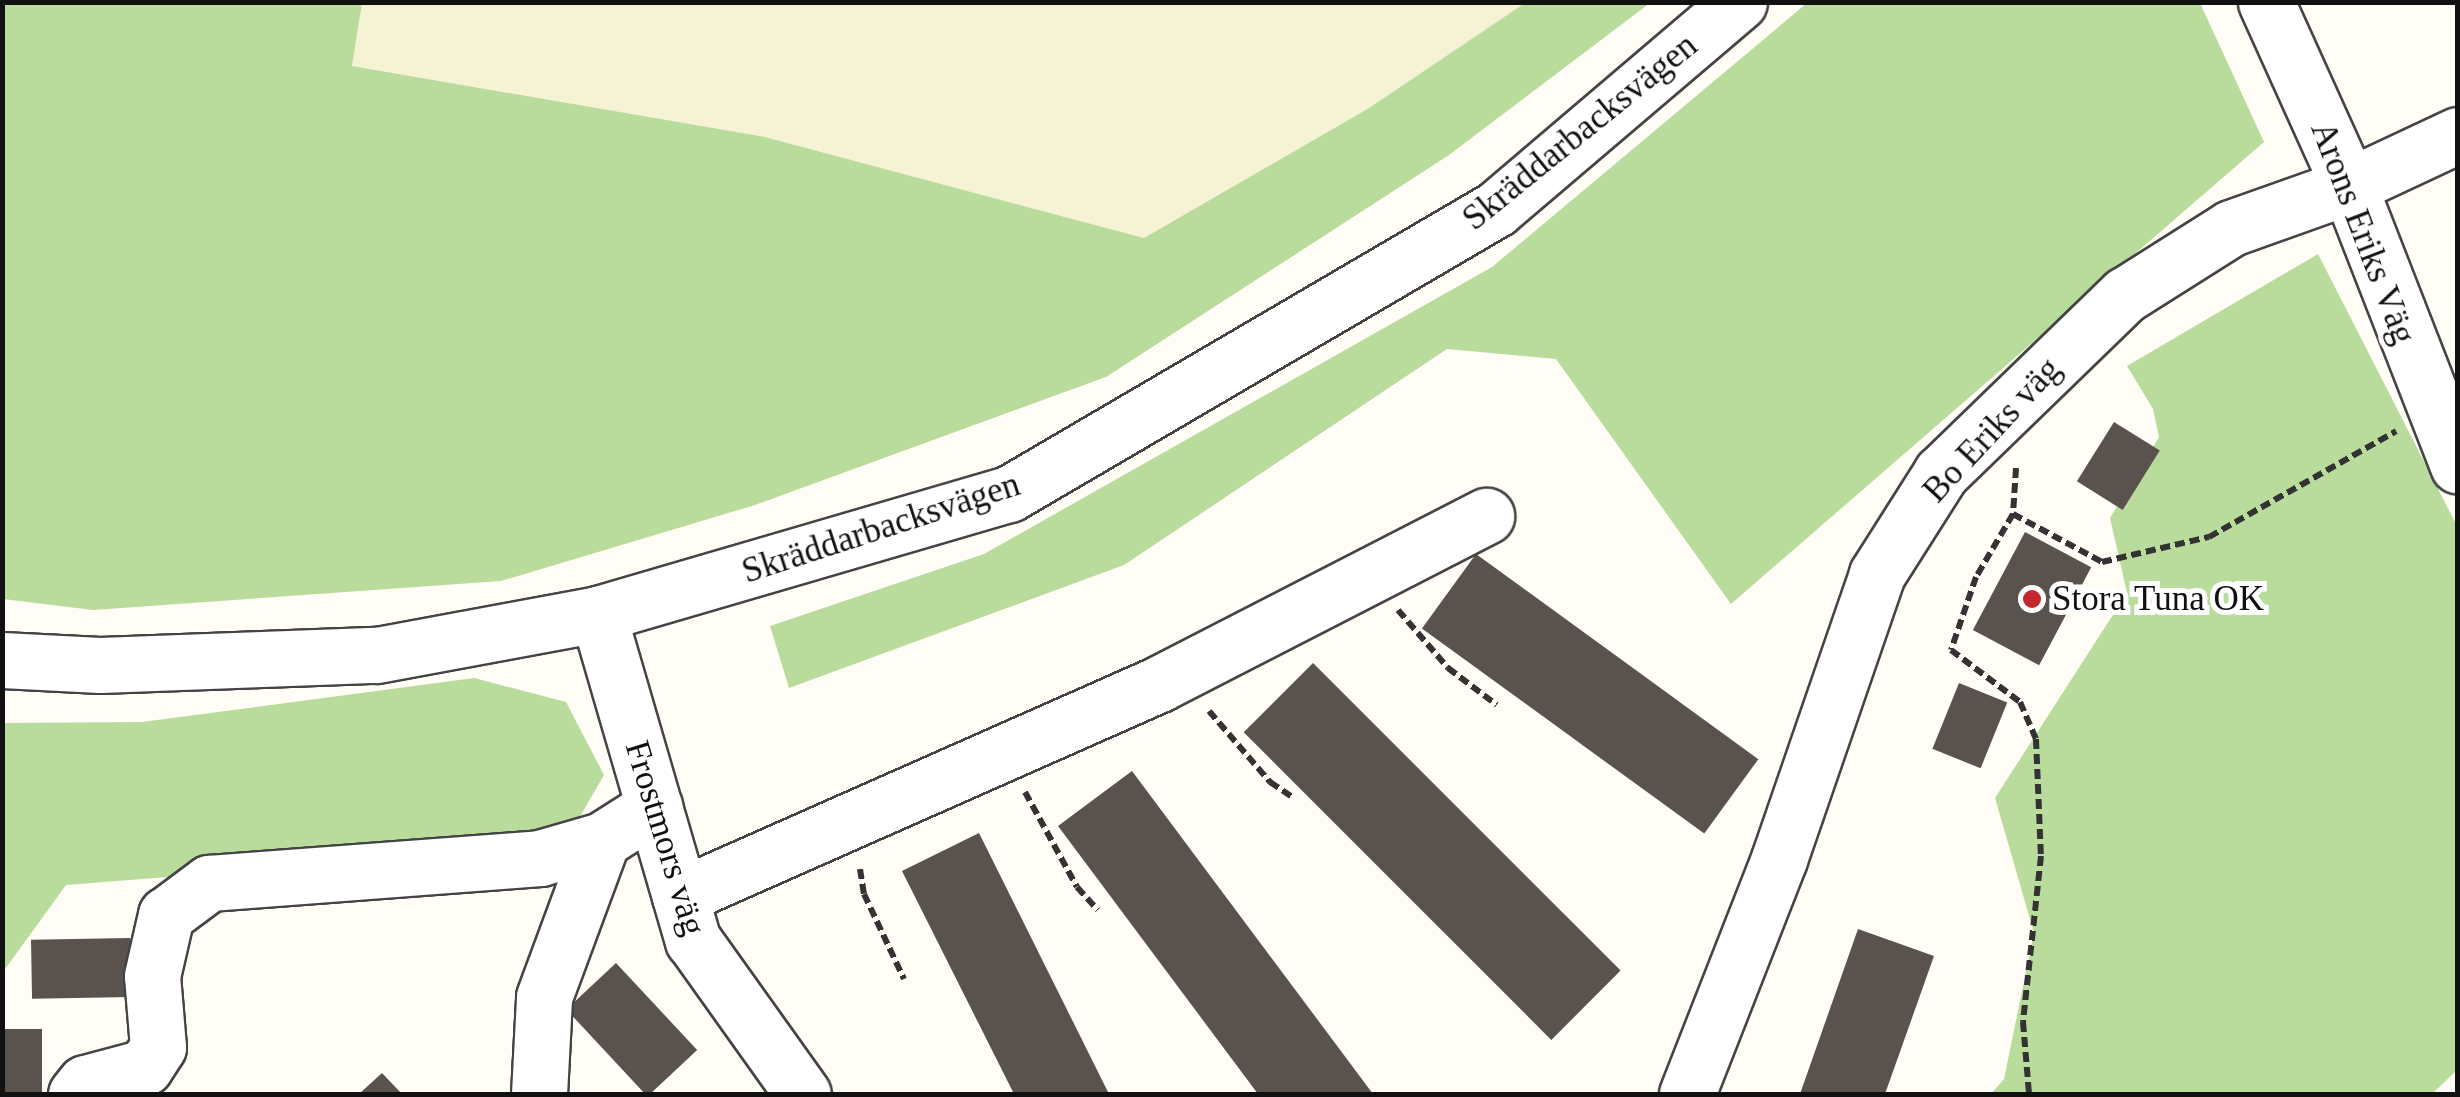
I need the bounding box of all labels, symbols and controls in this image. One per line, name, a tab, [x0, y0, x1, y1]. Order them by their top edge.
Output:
street label: Skräddarbacksvägen	[1454, 25, 1706, 239]
street label: Arons Eriks Väg	[2301, 116, 2425, 350]
street label: Bo Eriks väg	[1914, 349, 2070, 511]
street label: Skräddarbacksvägen	[737, 463, 1025, 593]
place label: Stora Tuna OK	[2052, 578, 2265, 620]
marker: Stora Tuna OK	[2021, 588, 2043, 610]
street label: Frostmors väg	[615, 736, 715, 940]

